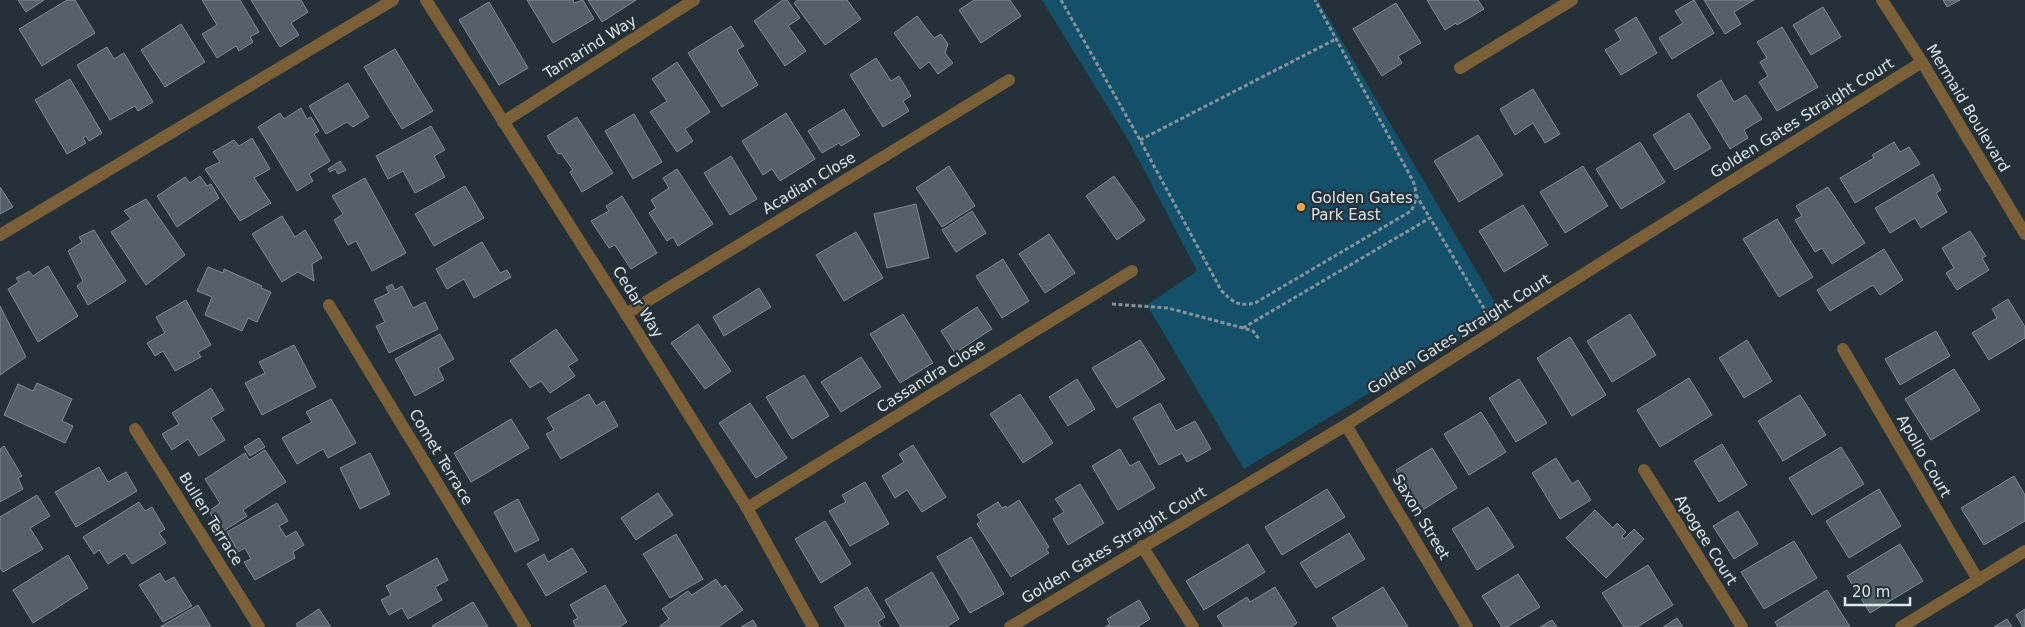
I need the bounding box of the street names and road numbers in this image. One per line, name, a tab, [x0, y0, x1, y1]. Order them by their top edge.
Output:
street label: Tamarind Way	[540, 11, 640, 83]
street label: Mermaid Boulevard	[1923, 41, 2013, 175]
street label: Golden Gates Straight Court	[1707, 54, 1897, 182]
street label: Acadian Close	[759, 148, 859, 218]
street label: Cedar Way	[609, 263, 667, 341]
street label: Golden Gates Straight Court	[1364, 270, 1554, 398]
street label: Cassandra Close	[873, 335, 989, 417]
street label: Comet Terrace	[405, 406, 477, 508]
street label: Apollo Court	[1893, 411, 1955, 501]
street label: Bullen Terrace	[175, 469, 247, 569]
street label: Saxon Street	[1389, 471, 1454, 563]
street label: Golden Gates Straight Court	[1018, 483, 1210, 607]
street label: Apogee Court	[1671, 492, 1741, 589]

